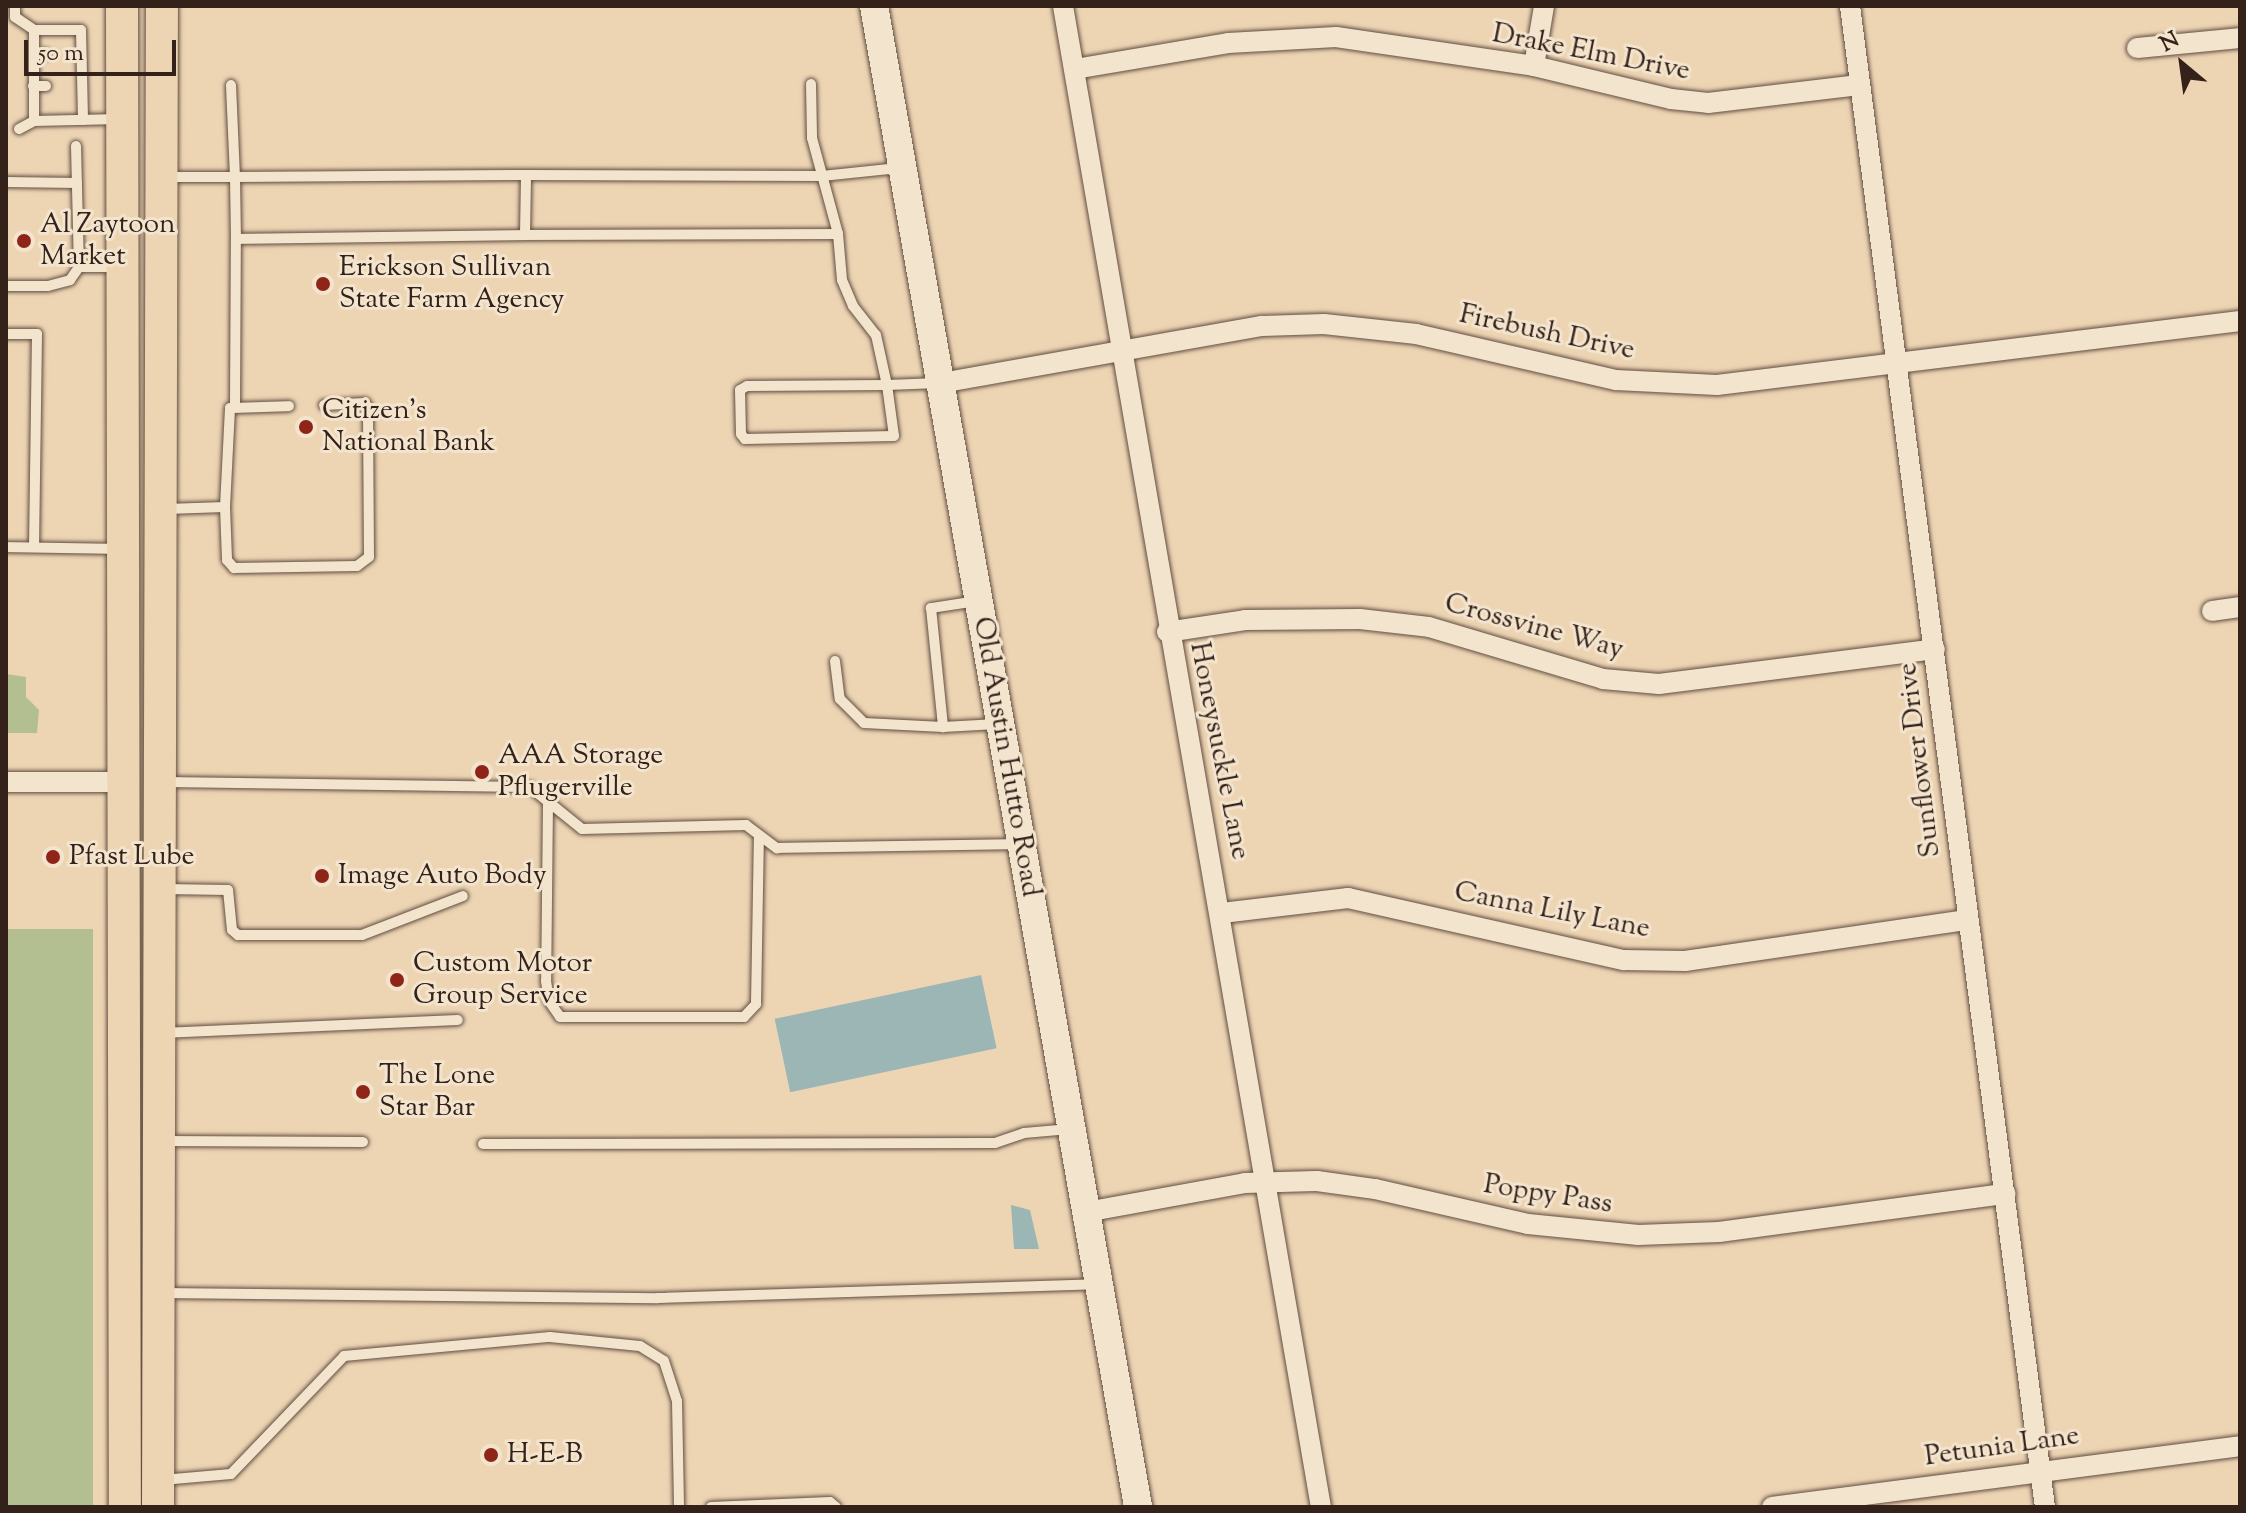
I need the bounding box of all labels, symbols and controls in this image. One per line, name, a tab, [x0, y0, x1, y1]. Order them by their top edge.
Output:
street label: Drake Elm Drive	[1489, 17, 1693, 89]
scale bar	[28, 24, 180, 74]
north arrow	[2142, 24, 2222, 104]
text: N	[2155, 25, 2186, 61]
text: 50 m	[38, 37, 84, 71]
place label: Al Zaytoon Market	[40, 208, 175, 274]
marker: Al Zaytoon Market	[15, 232, 33, 250]
place label: Erickson Sullivan State Farm Agency	[339, 251, 565, 317]
marker: Erickson Sullivan State Farm Agency	[314, 275, 332, 293]
street label: Firebush Drive	[1456, 298, 1638, 368]
place label: Citizen's National Bank	[322, 394, 495, 460]
marker: Citizen's National Bank	[297, 418, 315, 436]
street label: Crossvine Way	[1441, 587, 1627, 667]
street label: Old Austin Hutto Road	[965, 614, 1047, 900]
street label: Honeysuckle Lane	[1181, 639, 1257, 863]
street label: Sunflower Drive	[1891, 661, 1949, 859]
place label: AAA Storage Pflugerville	[498, 739, 663, 805]
marker: AAA Storage Pflugerville	[473, 763, 491, 781]
place label: Pfast Lube	[69, 840, 195, 874]
marker: Pfast Lube	[44, 848, 62, 866]
place label: Image Auto Body	[338, 859, 547, 893]
marker: Image Auto Body	[313, 867, 331, 885]
street label: Canna Lily Lane	[1451, 876, 1653, 946]
place label: Custom Motor Group Service	[413, 947, 592, 1013]
marker: Custom Motor Group Service	[388, 971, 406, 989]
place label: The Lone Star Bar	[379, 1059, 495, 1125]
marker: The Lone Star Bar	[354, 1083, 372, 1101]
street label: Poppy Pass	[1481, 1168, 1615, 1222]
street label: Petunia Lane	[1923, 1420, 2081, 1474]
place label: H-E-B	[507, 1438, 583, 1472]
marker: H-E-B	[482, 1446, 500, 1464]

